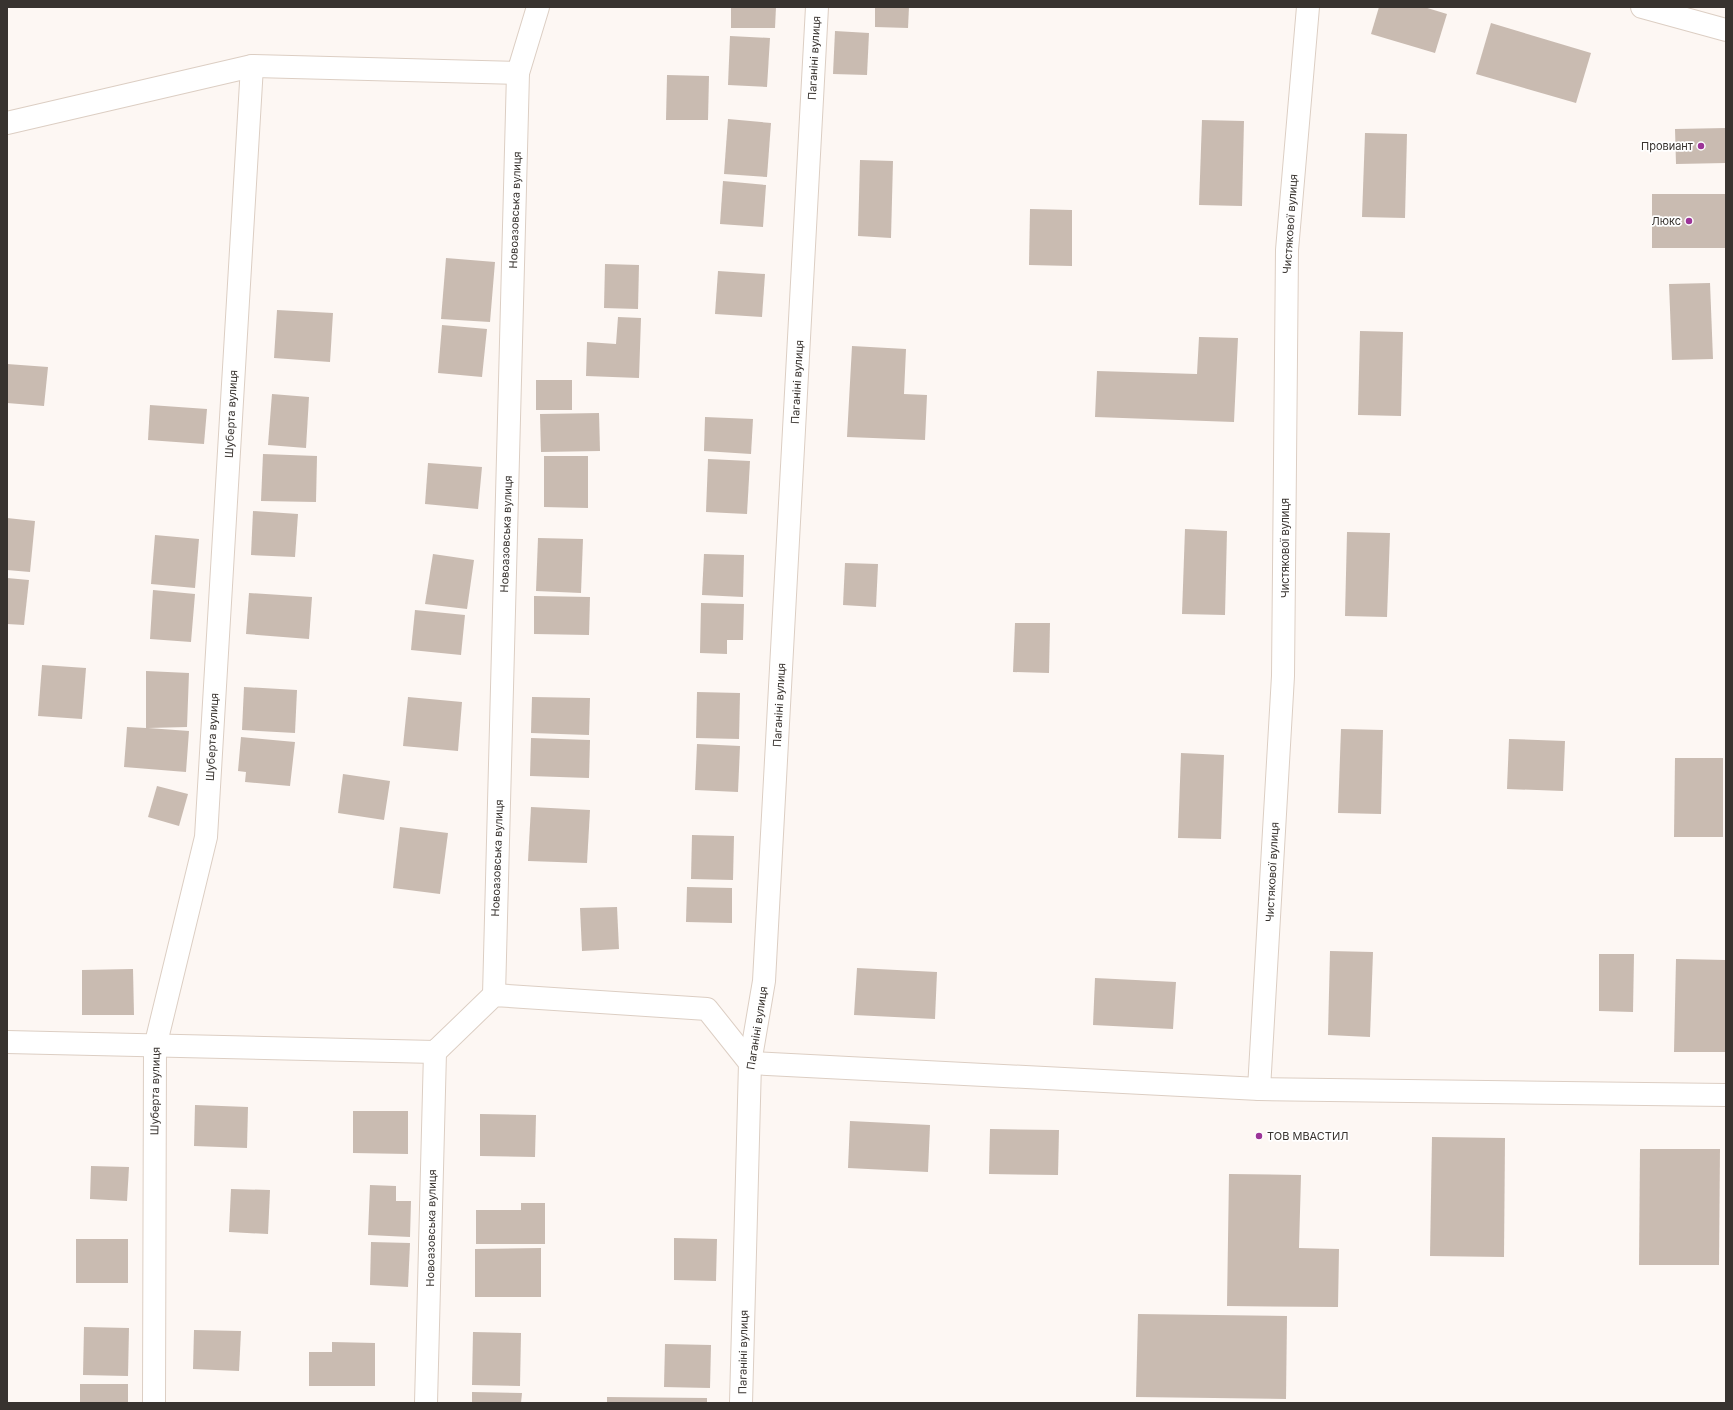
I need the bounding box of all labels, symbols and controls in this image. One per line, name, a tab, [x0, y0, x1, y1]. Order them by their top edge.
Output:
street label: Паганіні вулиця	[805, 16, 823, 100]
place label: Провиант	[1641, 139, 1694, 153]
marker: Провиант	[1696, 141, 1706, 151]
street label: Новоазовська вулиця	[506, 151, 524, 269]
street label: Чистякової вулиця	[1280, 174, 1300, 274]
place label: Люкс	[1652, 214, 1681, 228]
marker: Люкс	[1684, 216, 1694, 226]
street label: Паганіні вулиця	[788, 340, 806, 424]
street label: Шуберта вулиця	[222, 370, 240, 458]
street label: Новоазовська вулиця	[497, 475, 515, 593]
street label: Чистякової вулиця	[1278, 498, 1292, 598]
street label: Паганіні вулиця	[770, 663, 788, 747]
street label: Шуберта вулиця	[203, 693, 221, 781]
street label: Новоазовська вулиця	[488, 799, 506, 917]
street label: Чистякової вулиця	[1262, 822, 1282, 922]
street label: Паганіні вулиця	[744, 985, 770, 1071]
street label: Шуберта вулиця	[147, 1047, 163, 1135]
place label: ТОВ МВАСТИЛ	[1267, 1129, 1348, 1143]
marker: ТОВ МВАСТИЛ	[1254, 1131, 1264, 1141]
street label: Новоазовська вулиця	[423, 1169, 439, 1287]
street label: Паганіні вулиця	[735, 1310, 751, 1394]

